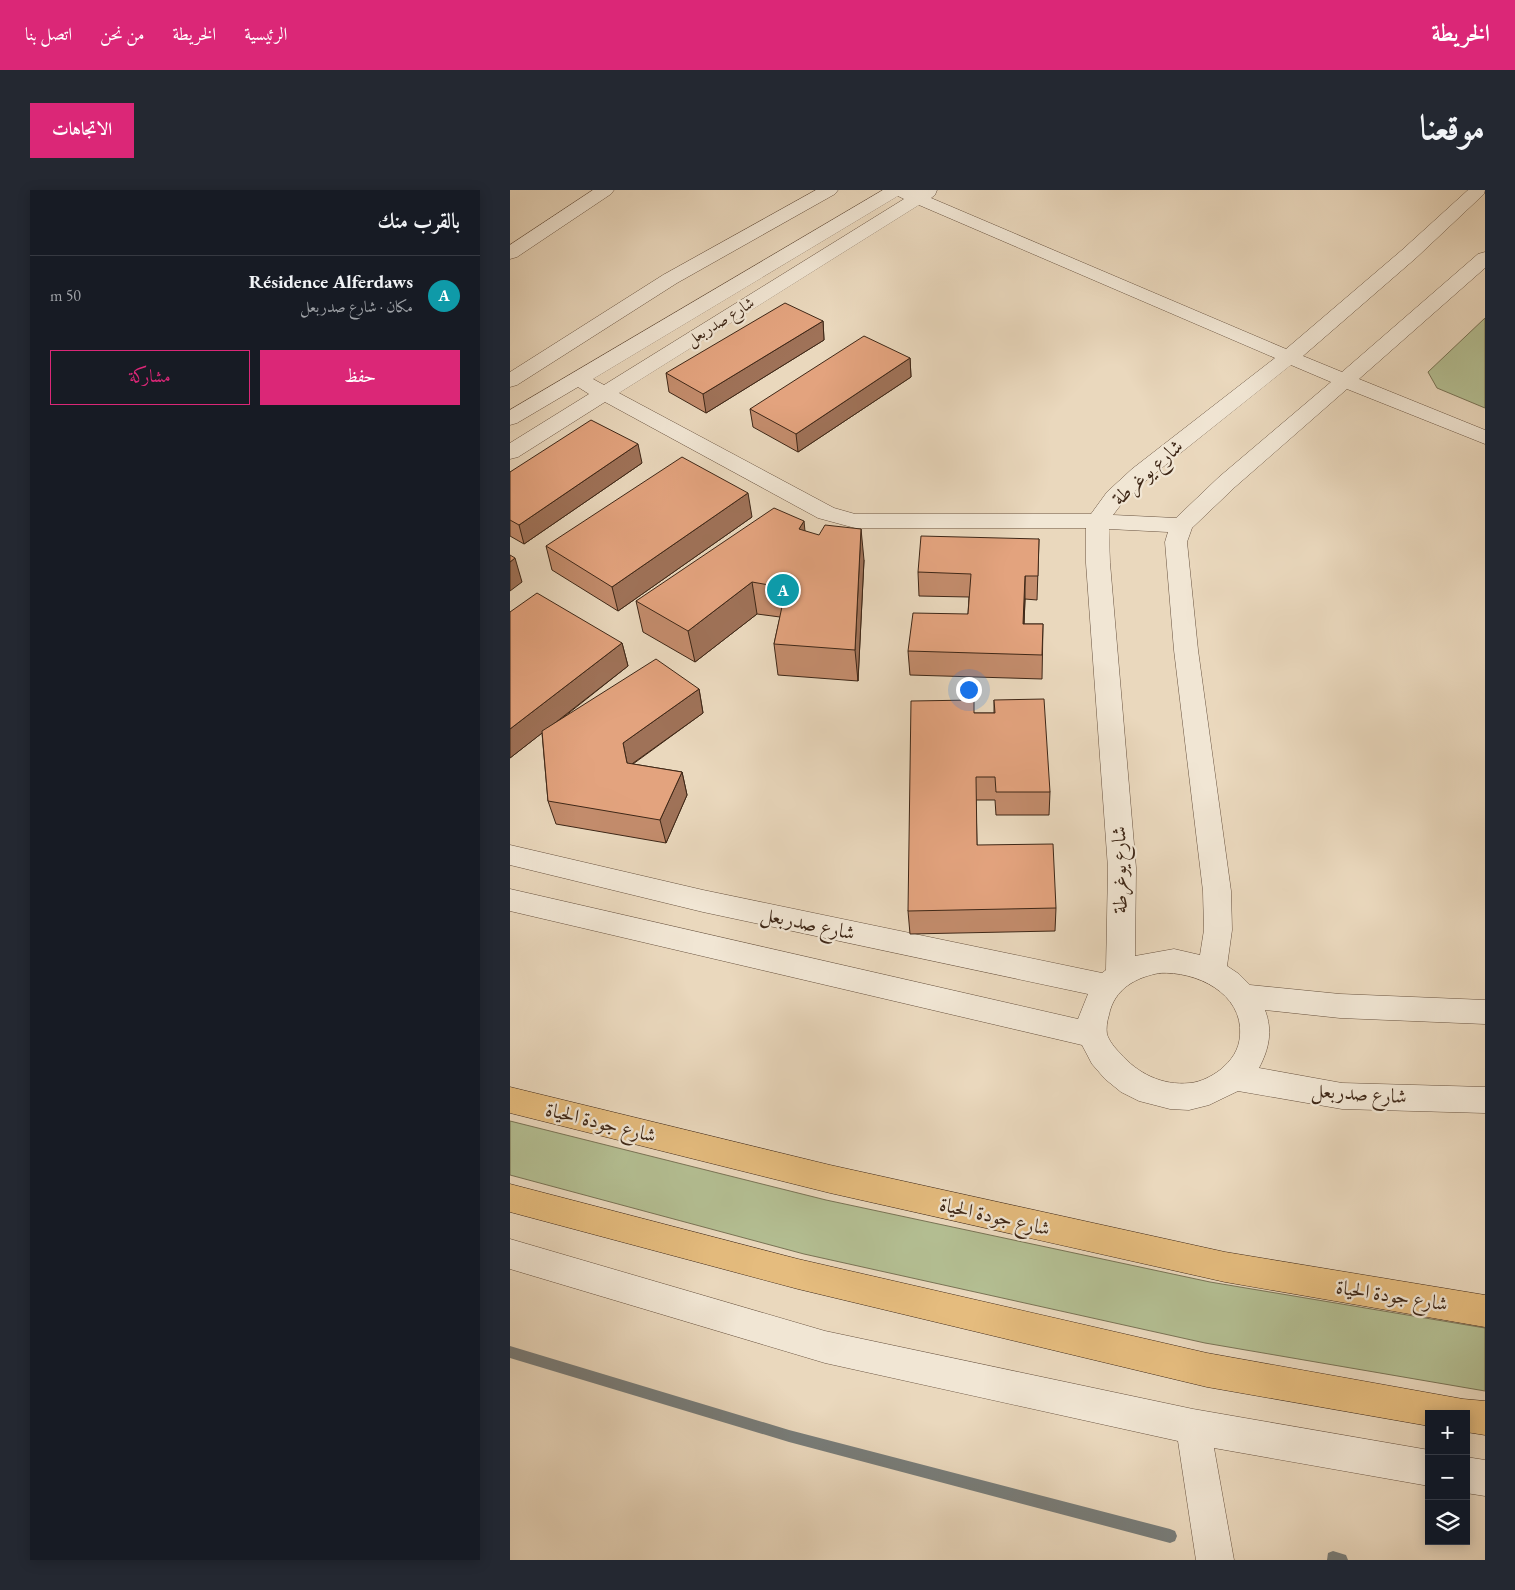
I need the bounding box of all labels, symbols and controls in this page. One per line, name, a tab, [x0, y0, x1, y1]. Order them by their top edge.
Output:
text: الخريطة	[1432, 17, 1490, 48]
text: اتصل بنا	[25, 22, 72, 45]
text: من نحن	[100, 22, 144, 45]
text: الخريطة	[172, 22, 216, 45]
text: الرئيسية	[244, 22, 287, 45]
button: الاتجاهات	[30, 103, 134, 158]
text: موقعنا	[1420, 104, 1485, 149]
text: بالقرب منك	[377, 207, 460, 234]
text: Résidence Alferdaws	[249, 269, 413, 294]
text: 50 m	[50, 285, 81, 306]
text: A	[438, 285, 450, 306]
street label: شارع صدربعل	[682, 292, 760, 353]
text: مكان · شارع صدربعل	[300, 296, 413, 317]
button: مشاركة	[50, 350, 250, 405]
button: حفظ	[260, 350, 460, 405]
street label: شارع يوغرطة	[1106, 433, 1191, 515]
pin: A	[767, 571, 799, 609]
your location	[956, 677, 982, 703]
street label: شارع يوغرطة	[1105, 826, 1138, 914]
street label: شارع صدربعل	[757, 900, 858, 951]
street label: شارع صدربعل	[1310, 1077, 1408, 1114]
street label: شارع جودة الحياة	[542, 1096, 659, 1153]
street label: شارع جودة الحياة	[936, 1191, 1053, 1246]
street label: شارع جودة الحياة	[1333, 1273, 1450, 1322]
map controls	[1425, 1410, 1470, 1545]
button: +	[1425, 1410, 1470, 1455]
button: −	[1425, 1455, 1470, 1500]
button: layers	[1425, 1500, 1470, 1545]

